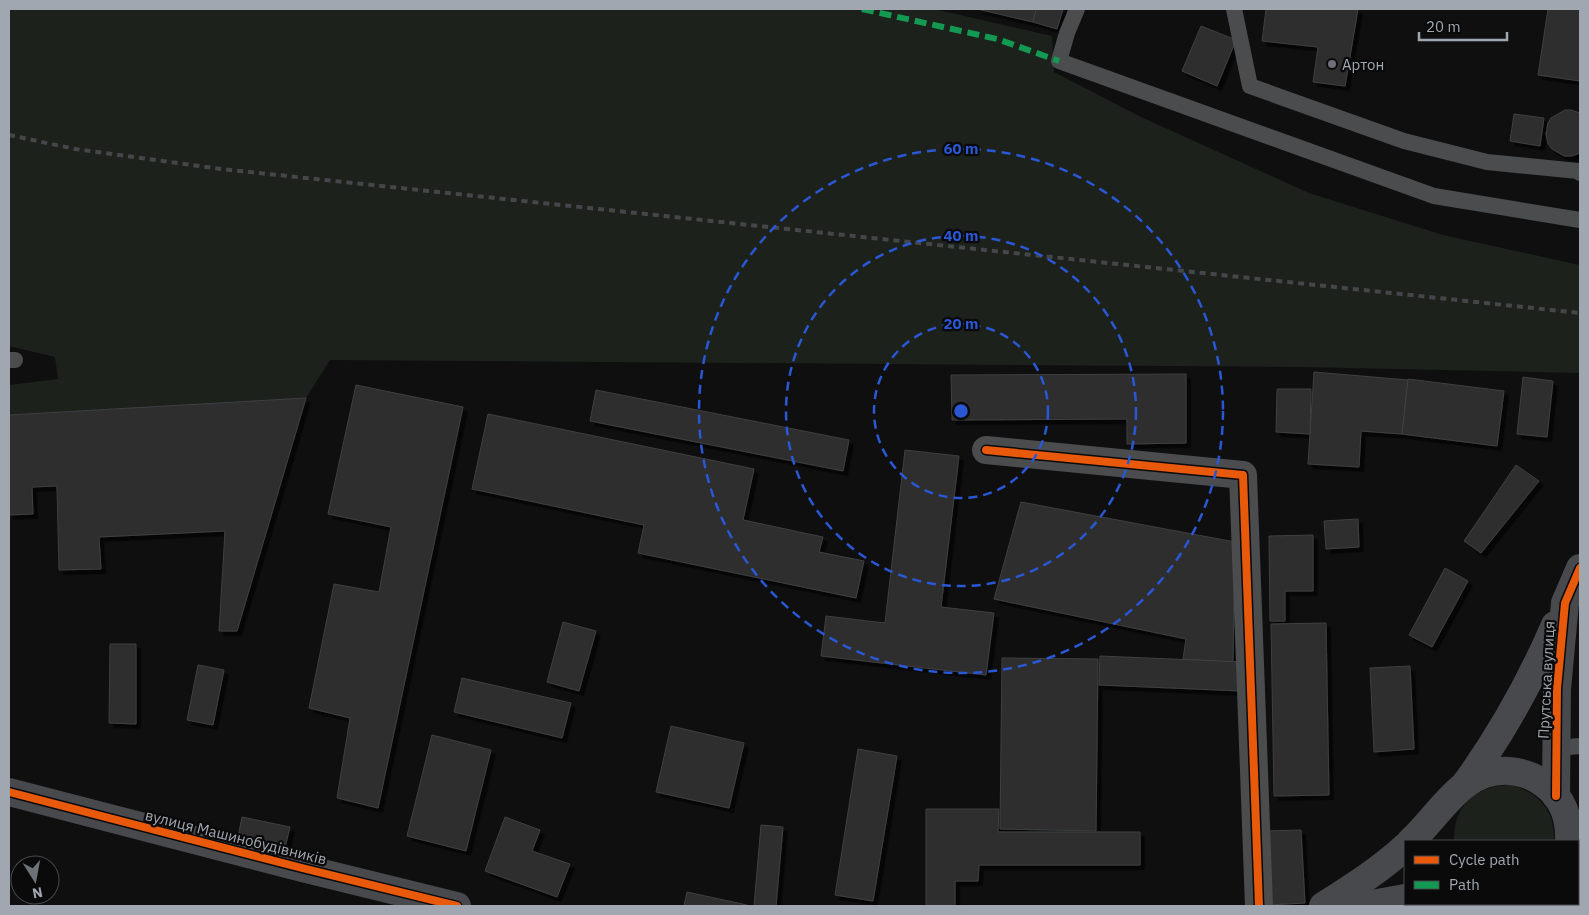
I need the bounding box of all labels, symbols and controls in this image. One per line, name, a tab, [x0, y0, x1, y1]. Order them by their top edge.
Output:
scale bar	[1419, 10, 1506, 42]
text: 20 m	[1426, 17, 1461, 36]
place label: Артон	[1342, 55, 1384, 74]
marker: Артон	[1326, 58, 1338, 70]
text: 60 m	[944, 139, 978, 158]
text: 40 m	[944, 226, 978, 245]
text: 20 m	[944, 314, 978, 333]
centre of rings	[952, 402, 970, 420]
street label: Прутська вулиця	[1533, 620, 1559, 740]
street label: вулиця Машинобудівників	[143, 805, 329, 869]
legend	[1404, 840, 1579, 905]
text: Cycle path	[1449, 850, 1520, 869]
north arrow	[10, 855, 60, 905]
text: Path	[1449, 875, 1480, 894]
text: N	[31, 883, 44, 903]

